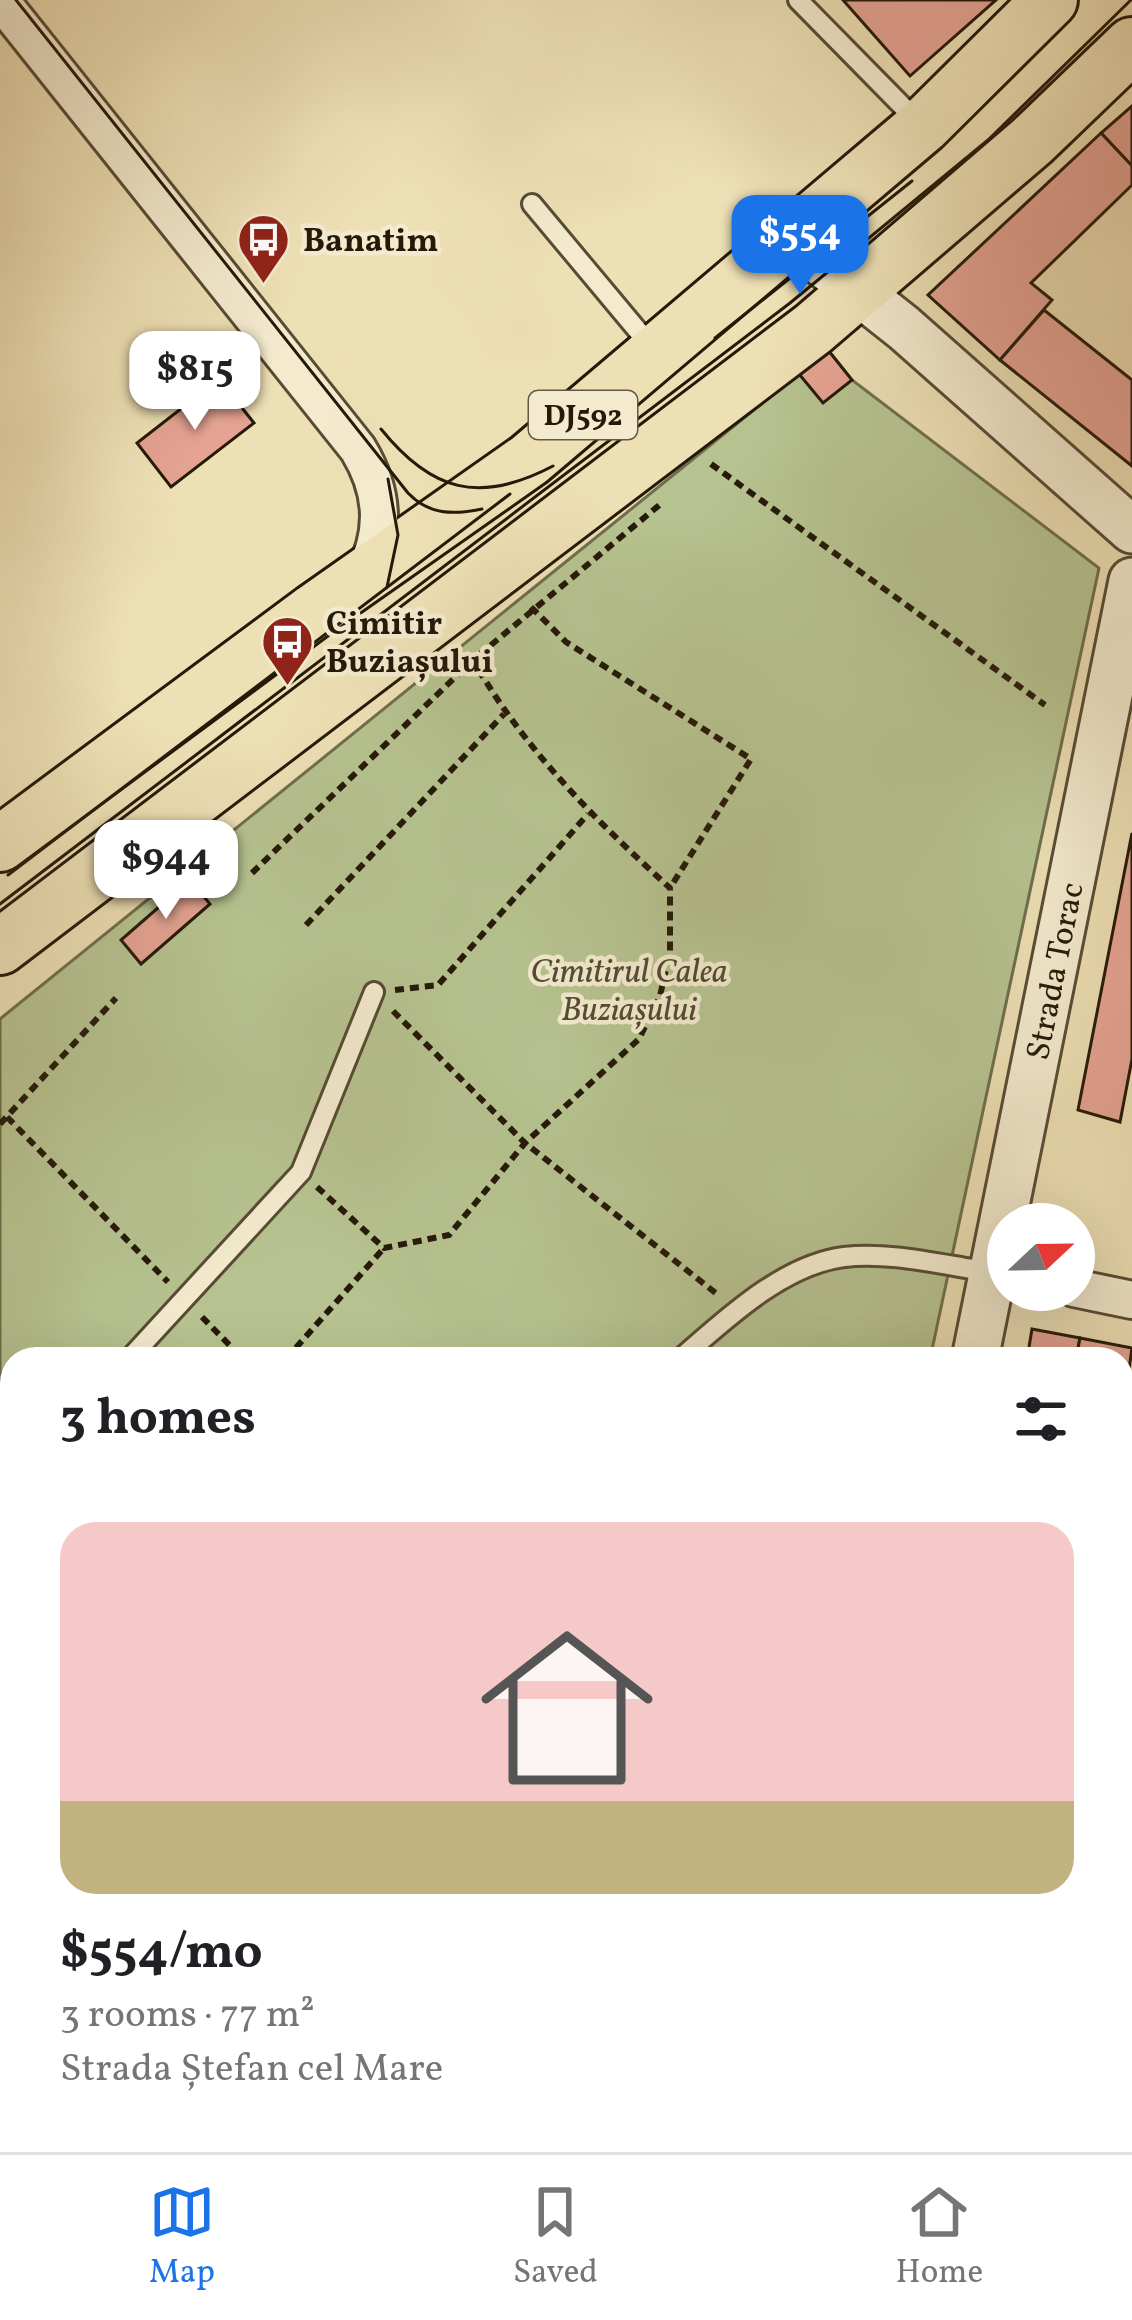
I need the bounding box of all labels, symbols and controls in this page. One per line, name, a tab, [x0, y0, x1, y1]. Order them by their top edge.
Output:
pin: $554	[729, 195, 871, 297]
text: $554	[759, 207, 841, 261]
bus stop icon: Banatim	[236, 211, 292, 285]
place label: Banatim	[303, 220, 438, 266]
pin: $815	[124, 331, 266, 433]
text: $815	[156, 343, 234, 397]
road number: DJ592	[529, 391, 637, 439]
place label: Cimitir Buziașului	[326, 603, 493, 687]
bus stop icon: Cimitir Buziașului	[259, 613, 315, 687]
pin: $944	[95, 820, 237, 922]
text: $944	[121, 832, 211, 886]
street label: Strada Torac	[1017, 879, 1098, 1065]
park label: Cimitirul Calea Buziașului	[530, 951, 728, 1035]
north arrow	[987, 1203, 1095, 1311]
map controls	[987, 1203, 1095, 1311]
text: 3 homes	[60, 1384, 256, 1455]
icon: filters	[1008, 1386, 1074, 1452]
icon: home	[459, 1600, 675, 1816]
text: $554/mo	[60, 1918, 263, 1989]
text: 3 rooms · 77 m²	[60, 1989, 315, 2043]
text: Strada Ștefan cel Mare	[60, 2043, 443, 2097]
tab: Map	[149, 2179, 215, 2297]
tab: Saved	[513, 2179, 598, 2297]
tab: Home	[896, 2179, 983, 2297]

